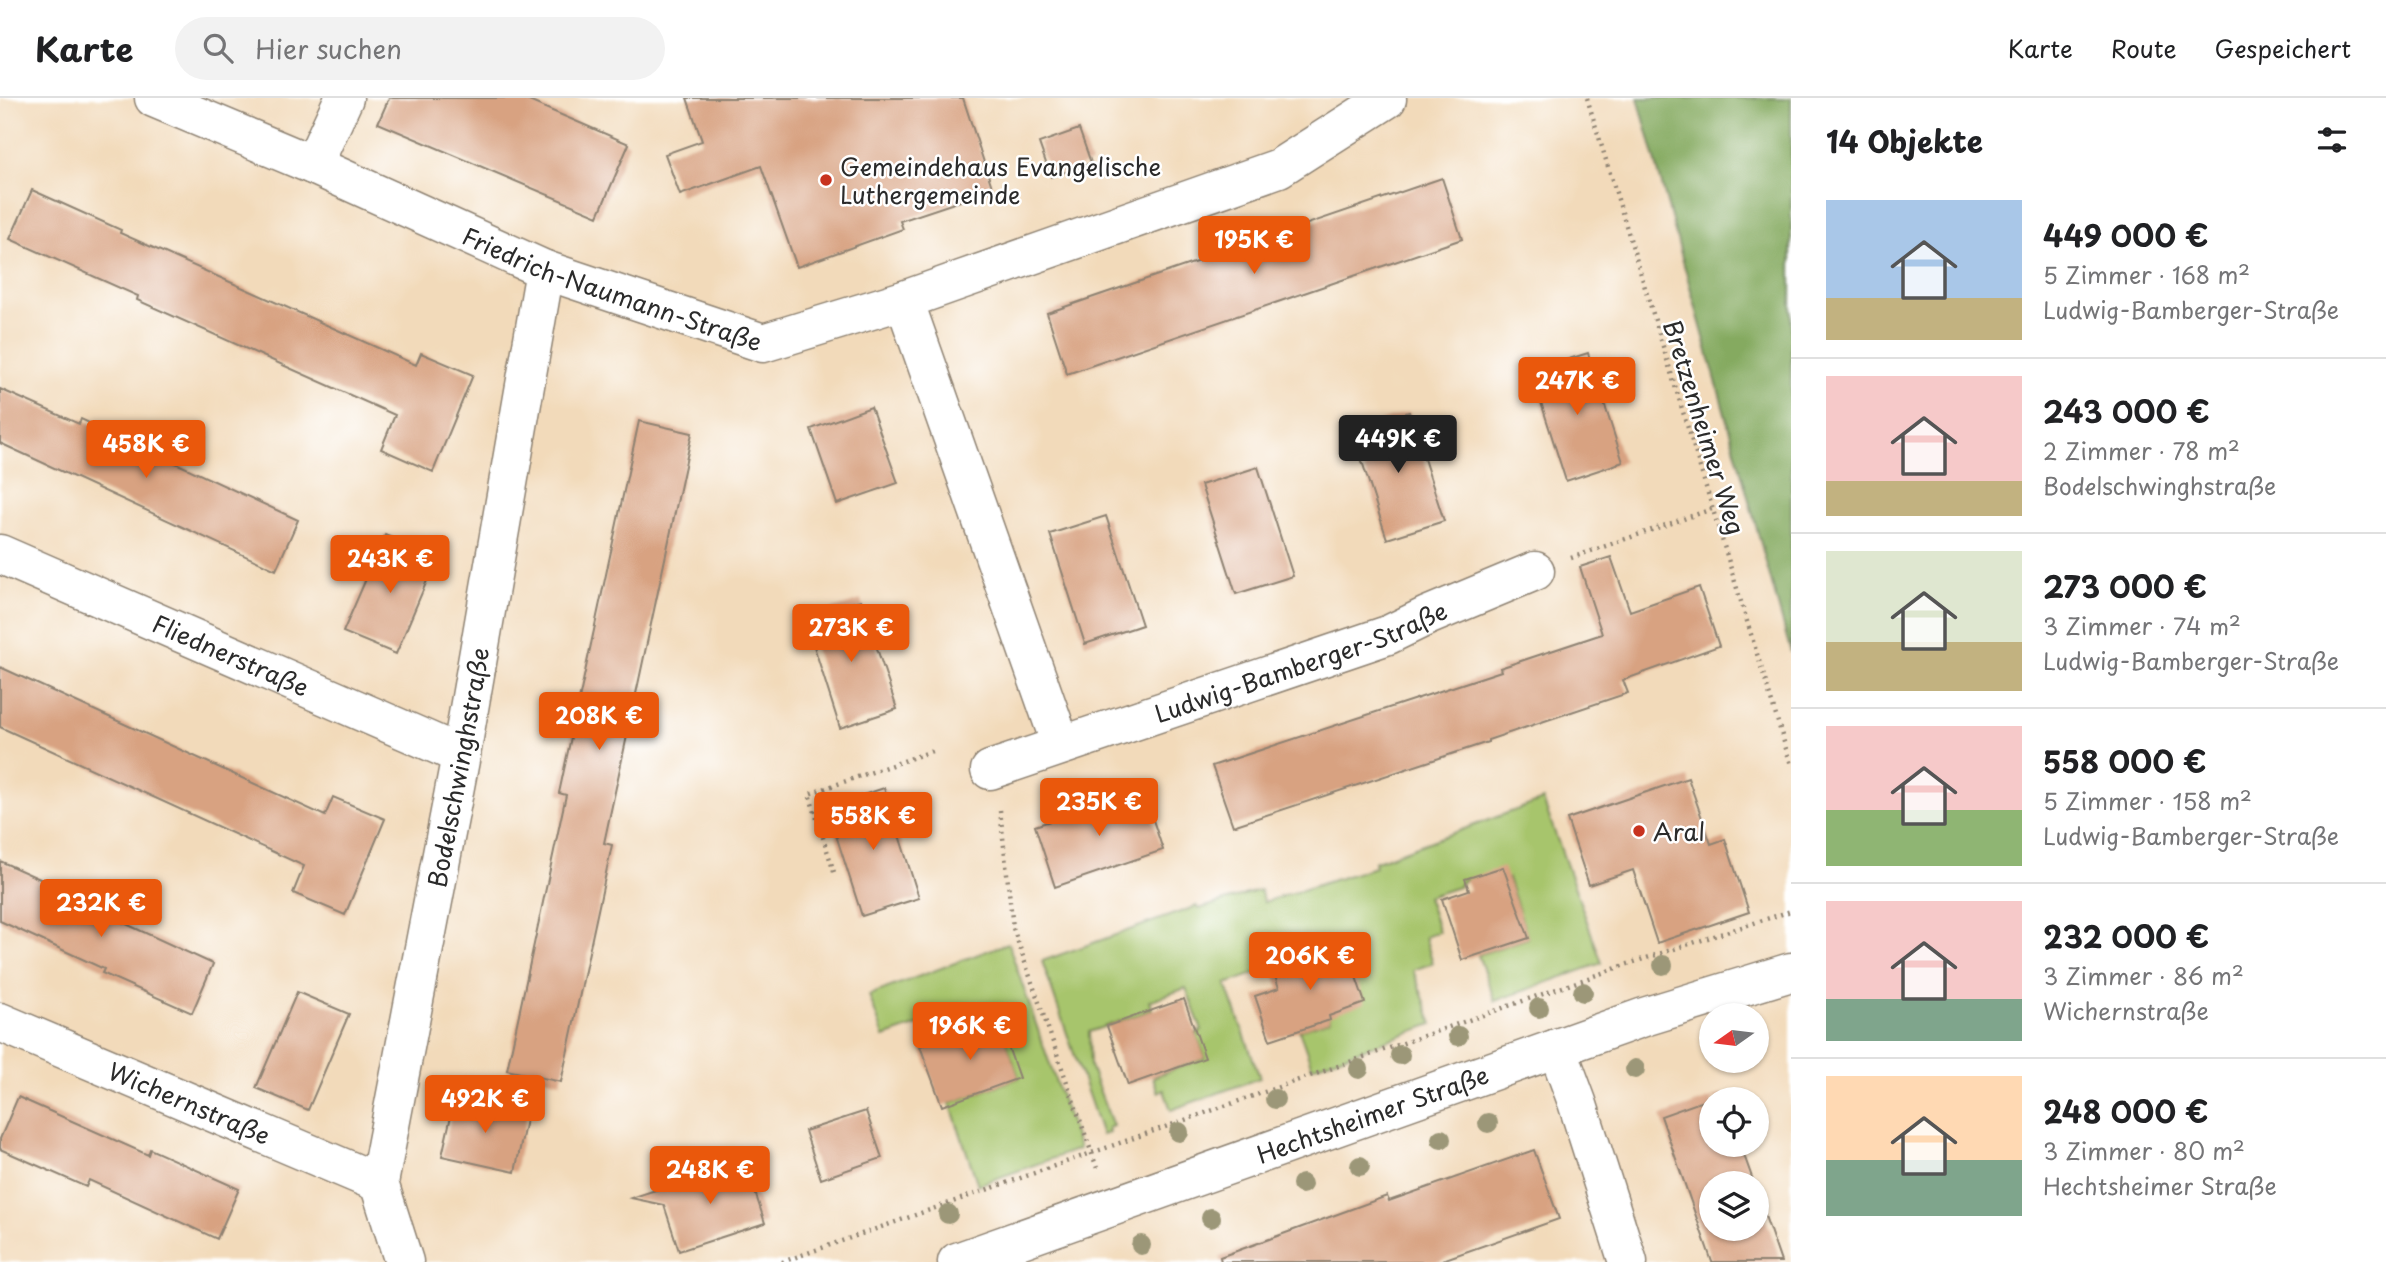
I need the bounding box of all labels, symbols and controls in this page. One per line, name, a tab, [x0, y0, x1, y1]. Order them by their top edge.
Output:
search box	[175, 17, 665, 80]
text: Karte	[35, 23, 133, 73]
icon: search	[199, 29, 237, 67]
text: Hier suchen	[255, 29, 402, 68]
text: Karte	[2008, 30, 2073, 66]
text: Route	[2111, 30, 2177, 66]
text: Gespeichert	[2215, 30, 2351, 66]
text: 14 Objekte	[1826, 118, 1983, 163]
icon: filters	[2313, 121, 2351, 159]
place label: Gemeindehaus Evangelische Luthergemeinde	[840, 148, 1161, 212]
marker: Gemeindehaus Evangelische Luthergemeinde	[818, 172, 834, 188]
text: 449 000 €	[2043, 212, 2208, 257]
pin: 195K €	[1197, 216, 1311, 276]
street label: Friedrich-Naumann-Straße	[457, 217, 767, 359]
text: 195K €	[1214, 221, 1294, 256]
icon: home	[1882, 228, 1966, 312]
text: 5 Zimmer · 168 m²	[2043, 257, 2250, 292]
text: Ludwig-Bamberger-Straße	[2043, 292, 2339, 327]
street label: Bretzenheimer Weg	[1655, 315, 1755, 539]
pin: 247K €	[1520, 358, 1634, 417]
text: 247K €	[1534, 362, 1620, 397]
text: 243 000 €	[2043, 388, 2210, 433]
icon: home	[1882, 404, 1966, 488]
pin: 449K €	[1341, 416, 1455, 475]
pin: 458K €	[89, 420, 203, 480]
text: 449K €	[1355, 420, 1441, 455]
text: 458K €	[102, 425, 190, 460]
text: 2 Zimmer · 78 m²	[2043, 433, 2240, 468]
text: Bodelschwinghstraße	[2043, 468, 2276, 503]
pin: 243K €	[333, 536, 447, 595]
text: 243K €	[346, 540, 434, 575]
text: 273 000 €	[2043, 563, 2207, 608]
icon: home	[1882, 579, 1966, 663]
street label: Ludwig-Bamberger-Straße	[1149, 592, 1452, 731]
pin: 273K €	[794, 604, 908, 664]
street label: Fliednerstraße	[147, 605, 315, 705]
text: 3 Zimmer · 74 m²	[2043, 608, 2241, 643]
text: 273K €	[808, 609, 894, 644]
text: Ludwig-Bamberger-Straße	[2043, 643, 2339, 678]
street label: Bodelschwinghstraße	[418, 644, 497, 890]
pin: 208K €	[542, 692, 656, 752]
text: 208K €	[555, 697, 643, 732]
text: 558 000 €	[2043, 738, 2206, 783]
icon: home	[1882, 754, 1966, 838]
pin: 235K €	[1042, 778, 1156, 838]
text: 235K €	[1056, 783, 1142, 818]
text: 5 Zimmer · 158 m²	[2043, 783, 2252, 818]
pin: 558K €	[816, 792, 930, 852]
text: 558K €	[830, 797, 916, 832]
place label: Aral	[1653, 813, 1705, 849]
text: Ludwig-Bamberger-Straße	[2043, 818, 2339, 853]
marker: Aral	[1631, 823, 1647, 839]
pin: 232K €	[44, 880, 158, 939]
text: 232K €	[56, 884, 146, 919]
text: 232 000 €	[2043, 913, 2209, 958]
icon: home	[1882, 929, 1966, 1013]
pin: 206K €	[1253, 932, 1367, 992]
text: 206K €	[1265, 937, 1355, 972]
text: 3 Zimmer · 86 m²	[2043, 958, 2244, 993]
text: Wichernstraße	[2043, 993, 2209, 1028]
pin: 196K €	[913, 1002, 1027, 1062]
north arrow	[1699, 1003, 1769, 1073]
map controls	[1699, 1003, 1769, 1241]
text: 196K €	[929, 1007, 1011, 1042]
street label: Wichernstraße	[103, 1052, 276, 1153]
street label: Hechtsheimer Straße	[1251, 1056, 1493, 1172]
pin: 492K €	[428, 1076, 542, 1135]
text: 492K €	[441, 1080, 529, 1115]
button: locate	[1699, 1087, 1769, 1157]
text: 248 000 €	[2043, 1088, 2208, 1133]
icon: home	[1882, 1104, 1966, 1188]
text: 3 Zimmer · 80 m²	[2043, 1133, 2245, 1168]
pin: 248K €	[653, 1146, 767, 1206]
text: 248K €	[666, 1151, 754, 1186]
text: Hechtsheimer Straße	[2043, 1168, 2277, 1203]
button: layers	[1699, 1171, 1769, 1241]

